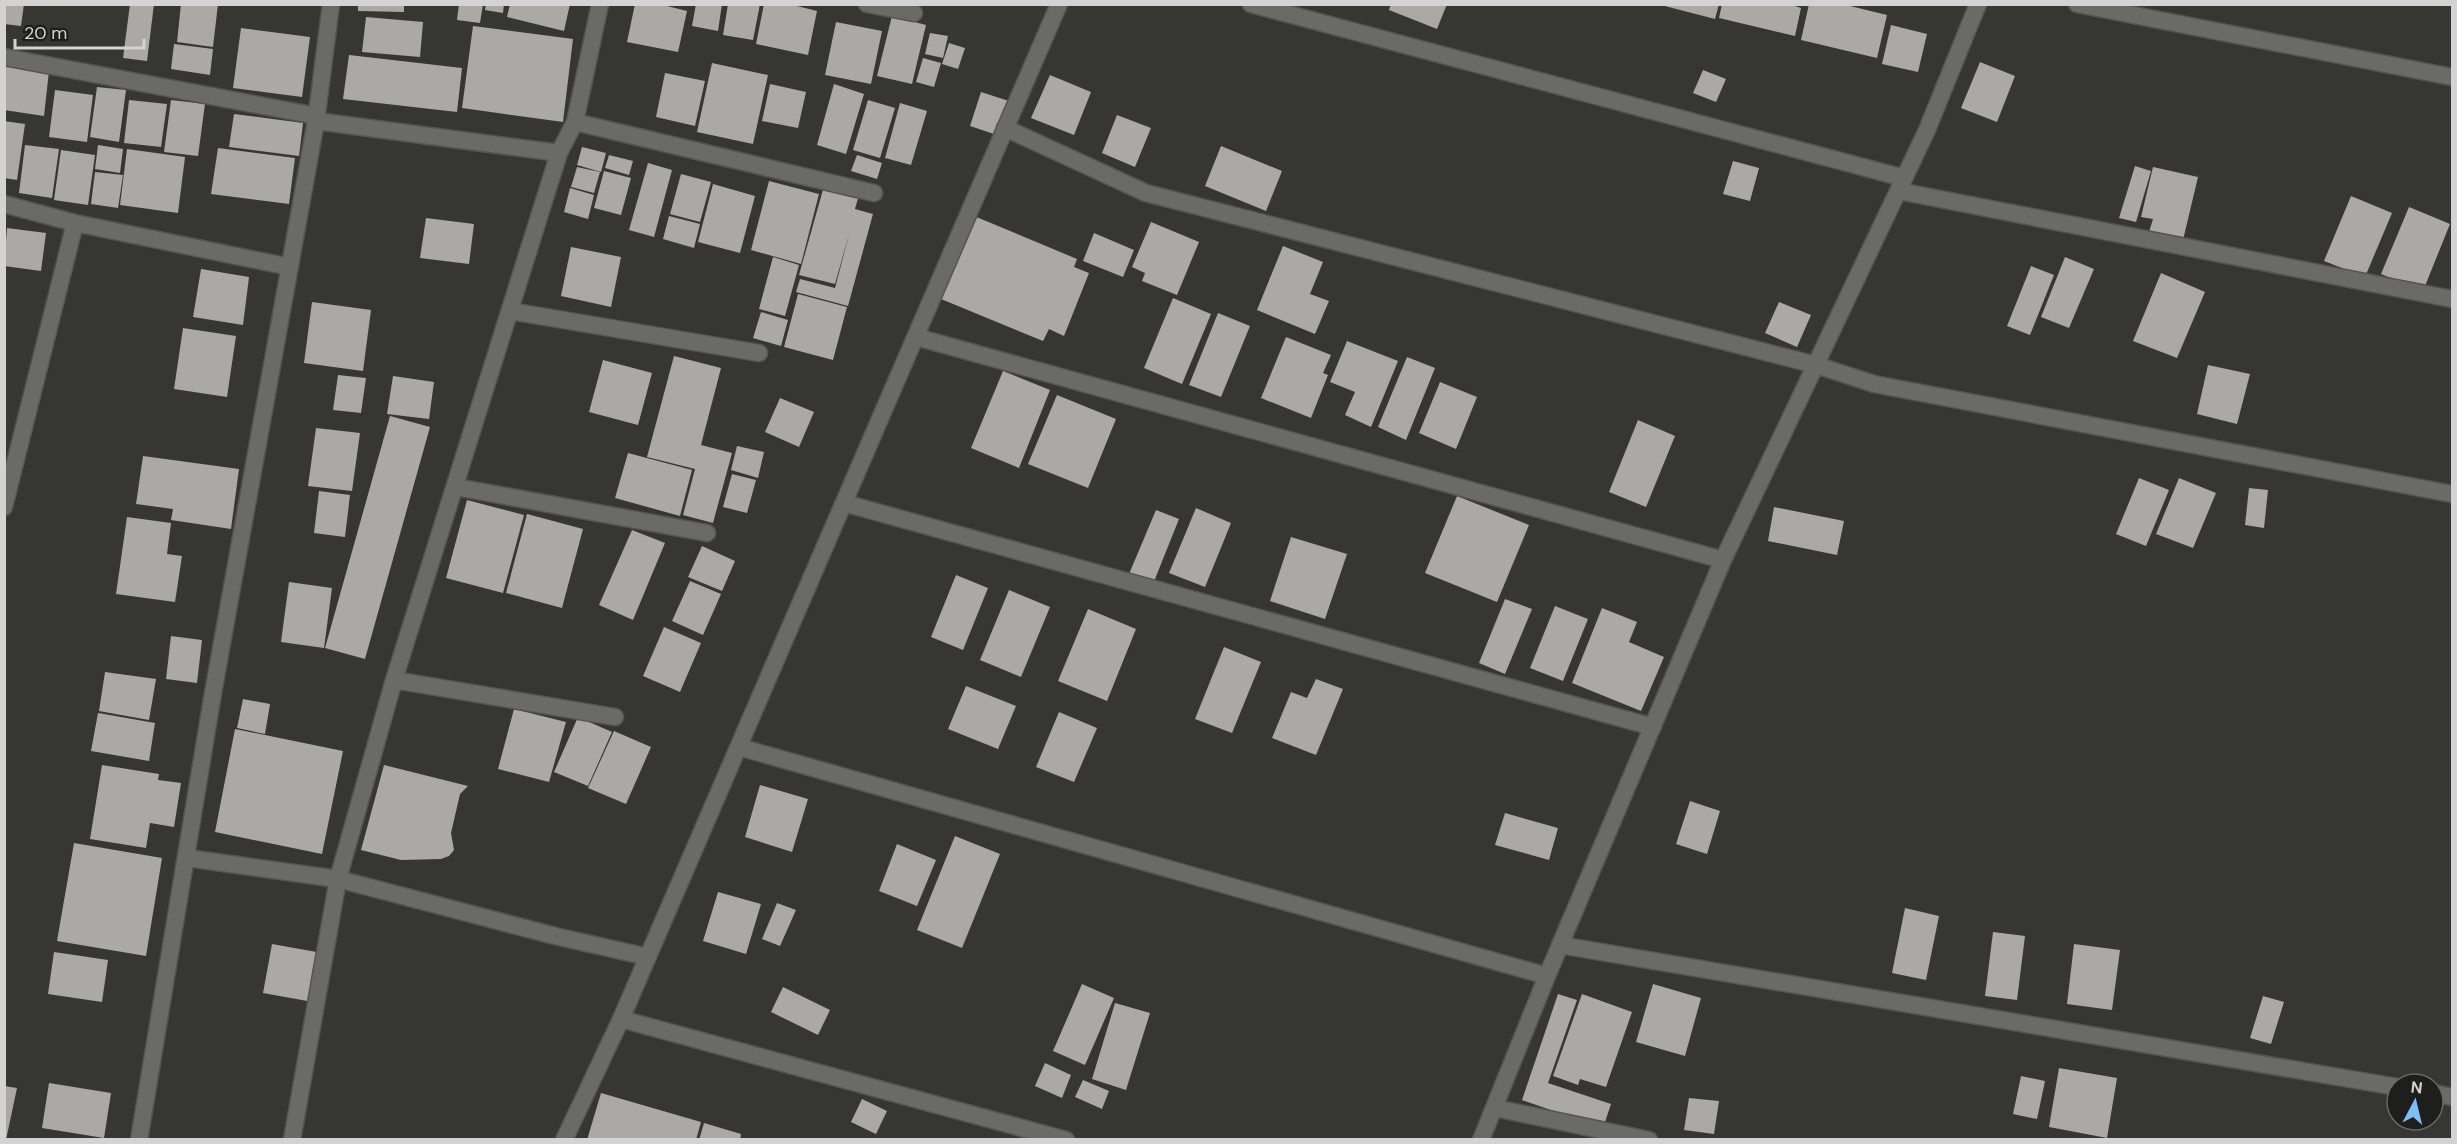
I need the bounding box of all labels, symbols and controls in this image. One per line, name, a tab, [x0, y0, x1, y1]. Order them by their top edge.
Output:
scale bar	[15, 12, 144, 50]
text: 20 m	[24, 21, 67, 45]
north arrow	[2385, 1072, 2445, 1132]
text: N	[2410, 1076, 2424, 1099]

